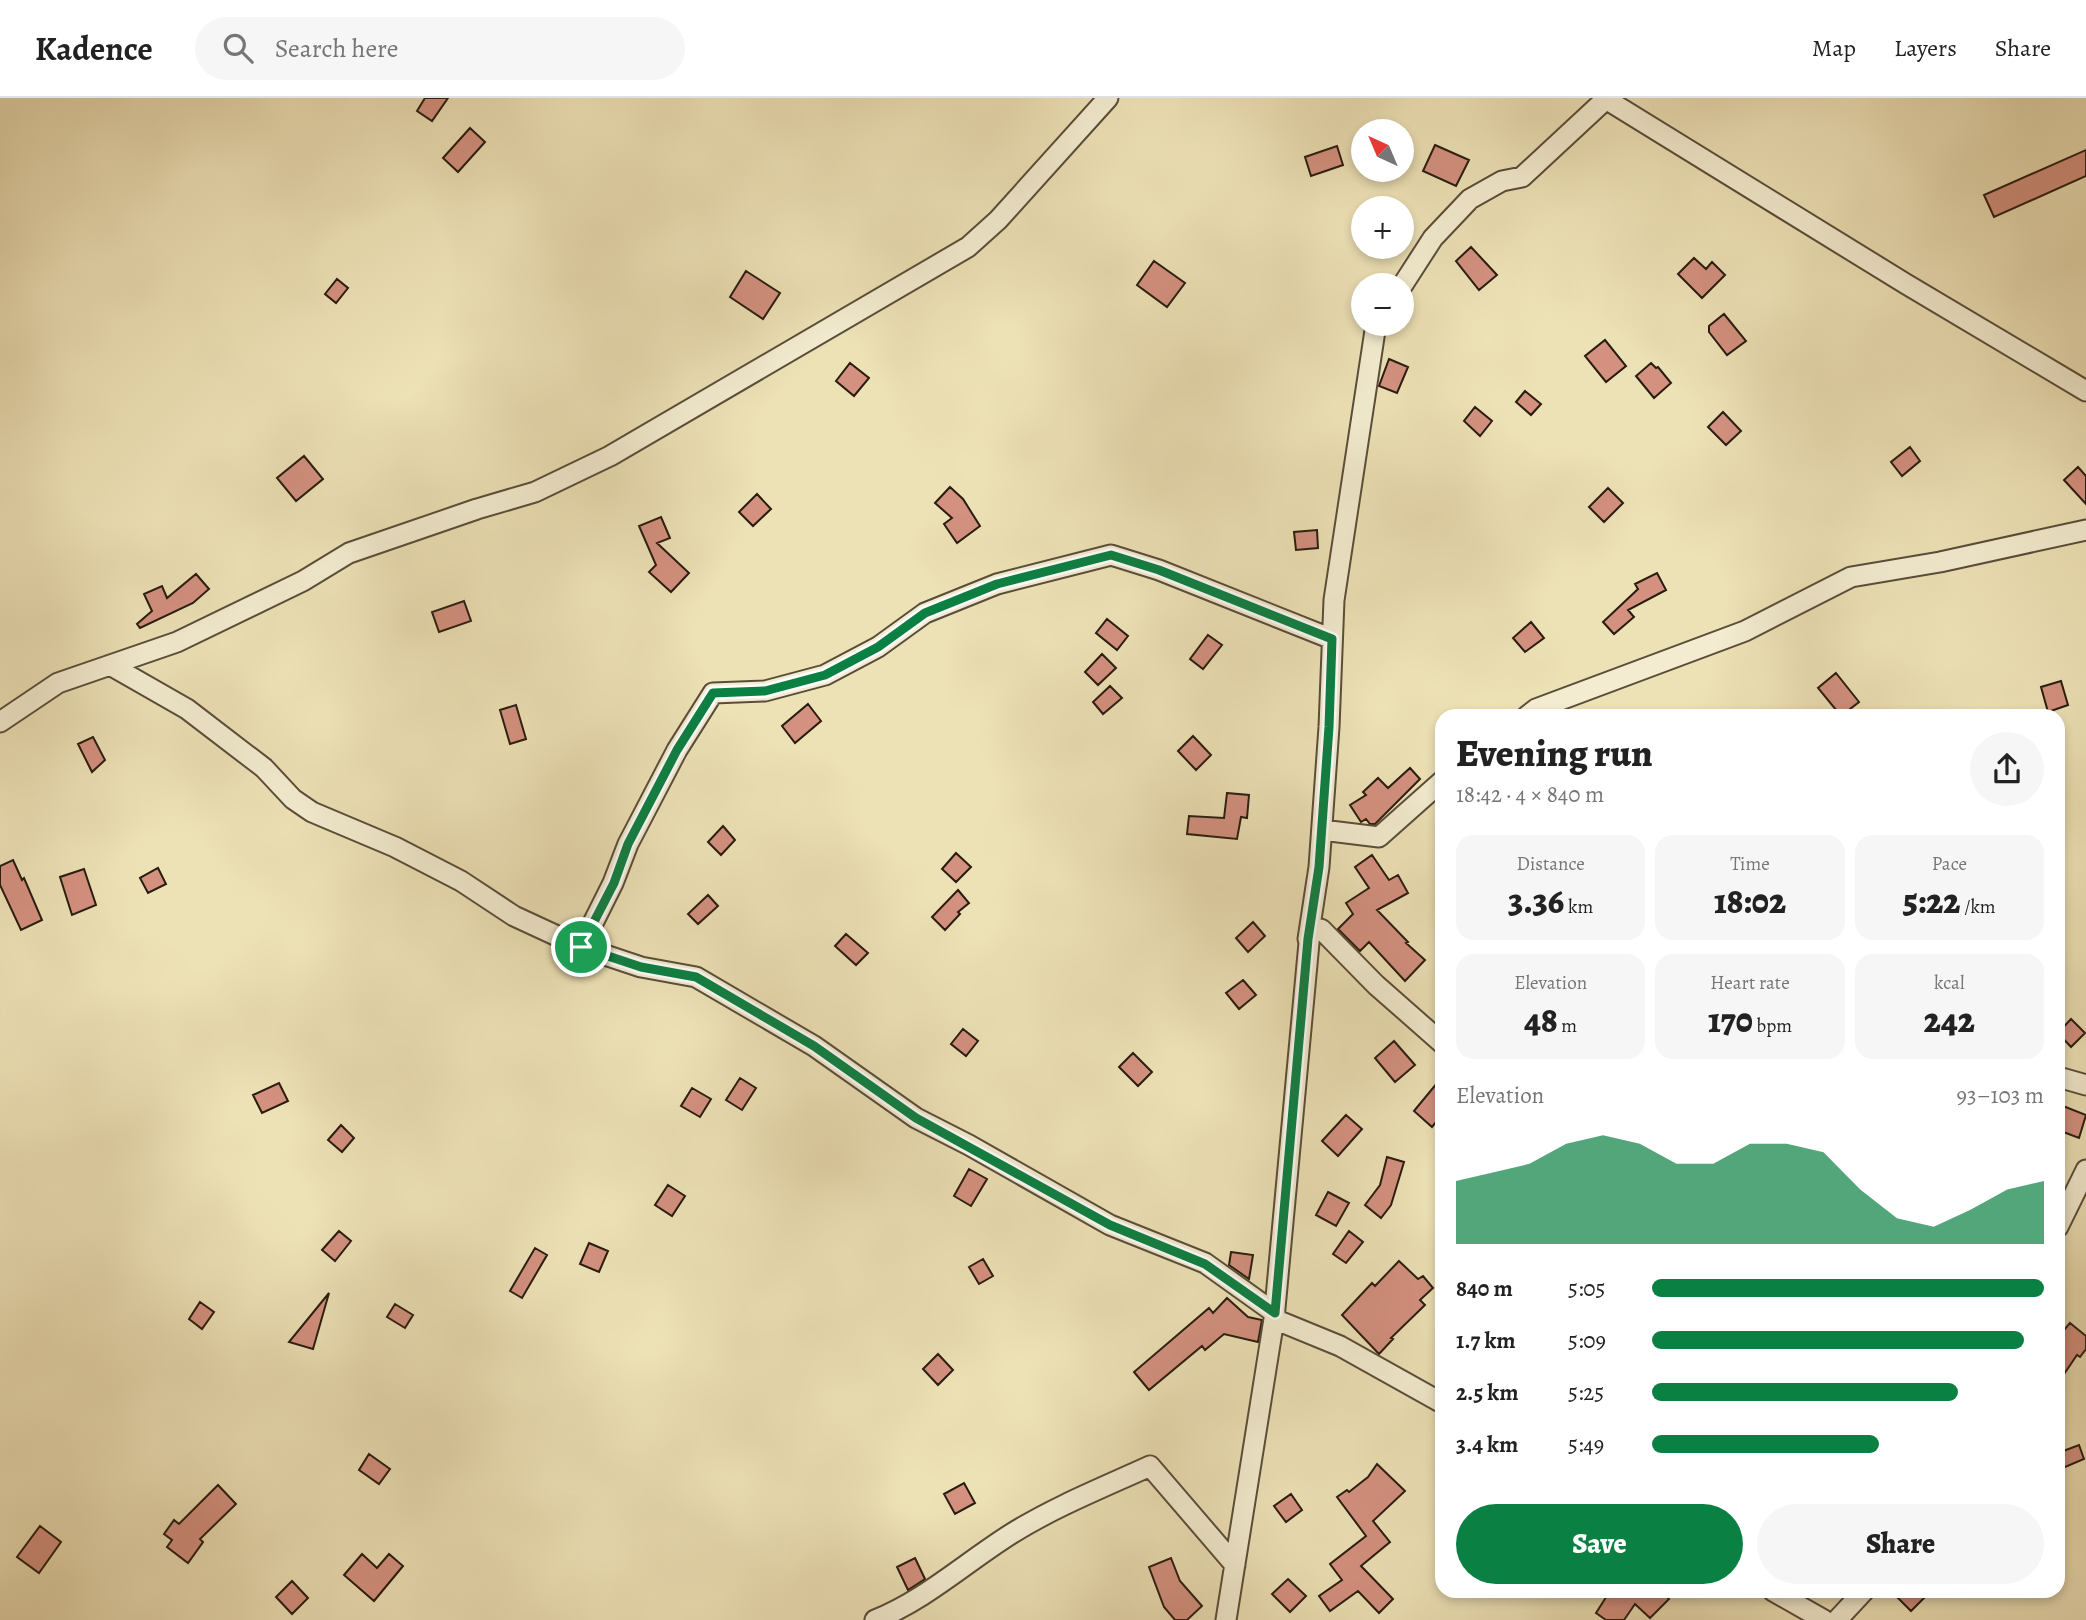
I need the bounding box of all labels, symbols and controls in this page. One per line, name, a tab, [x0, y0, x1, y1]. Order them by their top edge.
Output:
search box	[195, 17, 685, 80]
text: Kadence	[35, 26, 153, 71]
icon: search	[219, 29, 257, 67]
text: Search here	[275, 31, 398, 66]
text: Map	[1812, 32, 1856, 64]
text: Layers	[1894, 32, 1957, 64]
text: Share	[1995, 32, 2051, 64]
north arrow	[1351, 119, 1414, 182]
map controls	[1351, 119, 1414, 336]
button: +	[1351, 196, 1414, 259]
button: −	[1351, 273, 1414, 336]
text: Evening run	[1456, 727, 1653, 779]
button: share	[1970, 732, 2044, 806]
text: 18:42 · 4 × 840 m	[1456, 779, 1604, 810]
text: Distance	[1517, 851, 1585, 877]
text: Time	[1730, 851, 1770, 877]
text: Pace	[1932, 851, 1967, 877]
text: 3.36	[1508, 877, 1564, 925]
text: 18:02	[1714, 877, 1786, 925]
text: 5:22	[1903, 877, 1960, 925]
text: km	[1564, 894, 1593, 920]
text: /km	[1960, 894, 1996, 920]
pin	[551, 917, 611, 977]
icon: arrive	[562, 928, 600, 966]
text: Elevation	[1514, 970, 1587, 996]
text: Heart rate	[1710, 970, 1790, 996]
text: kcal	[1934, 970, 1965, 996]
text: 48	[1524, 996, 1558, 1044]
text: 170	[1708, 996, 1753, 1044]
text: 242	[1924, 996, 1975, 1044]
text: m	[1558, 1013, 1577, 1039]
text: bpm	[1753, 1013, 1792, 1039]
text: Elevation	[1456, 1080, 1544, 1111]
text: 93–103 m	[1957, 1080, 2044, 1111]
text: 840 m	[1456, 1273, 1513, 1304]
text: 5:05	[1568, 1273, 1606, 1304]
text: 1.7 km	[1456, 1325, 1516, 1356]
text: 5:09	[1568, 1325, 1606, 1356]
text: 2.5 km	[1456, 1377, 1518, 1408]
text: 5:25	[1568, 1377, 1604, 1408]
text: 3.4 km	[1456, 1429, 1518, 1460]
text: 5:49	[1568, 1429, 1604, 1460]
button: Save	[1456, 1504, 1743, 1584]
button: Share	[1757, 1504, 2044, 1584]

